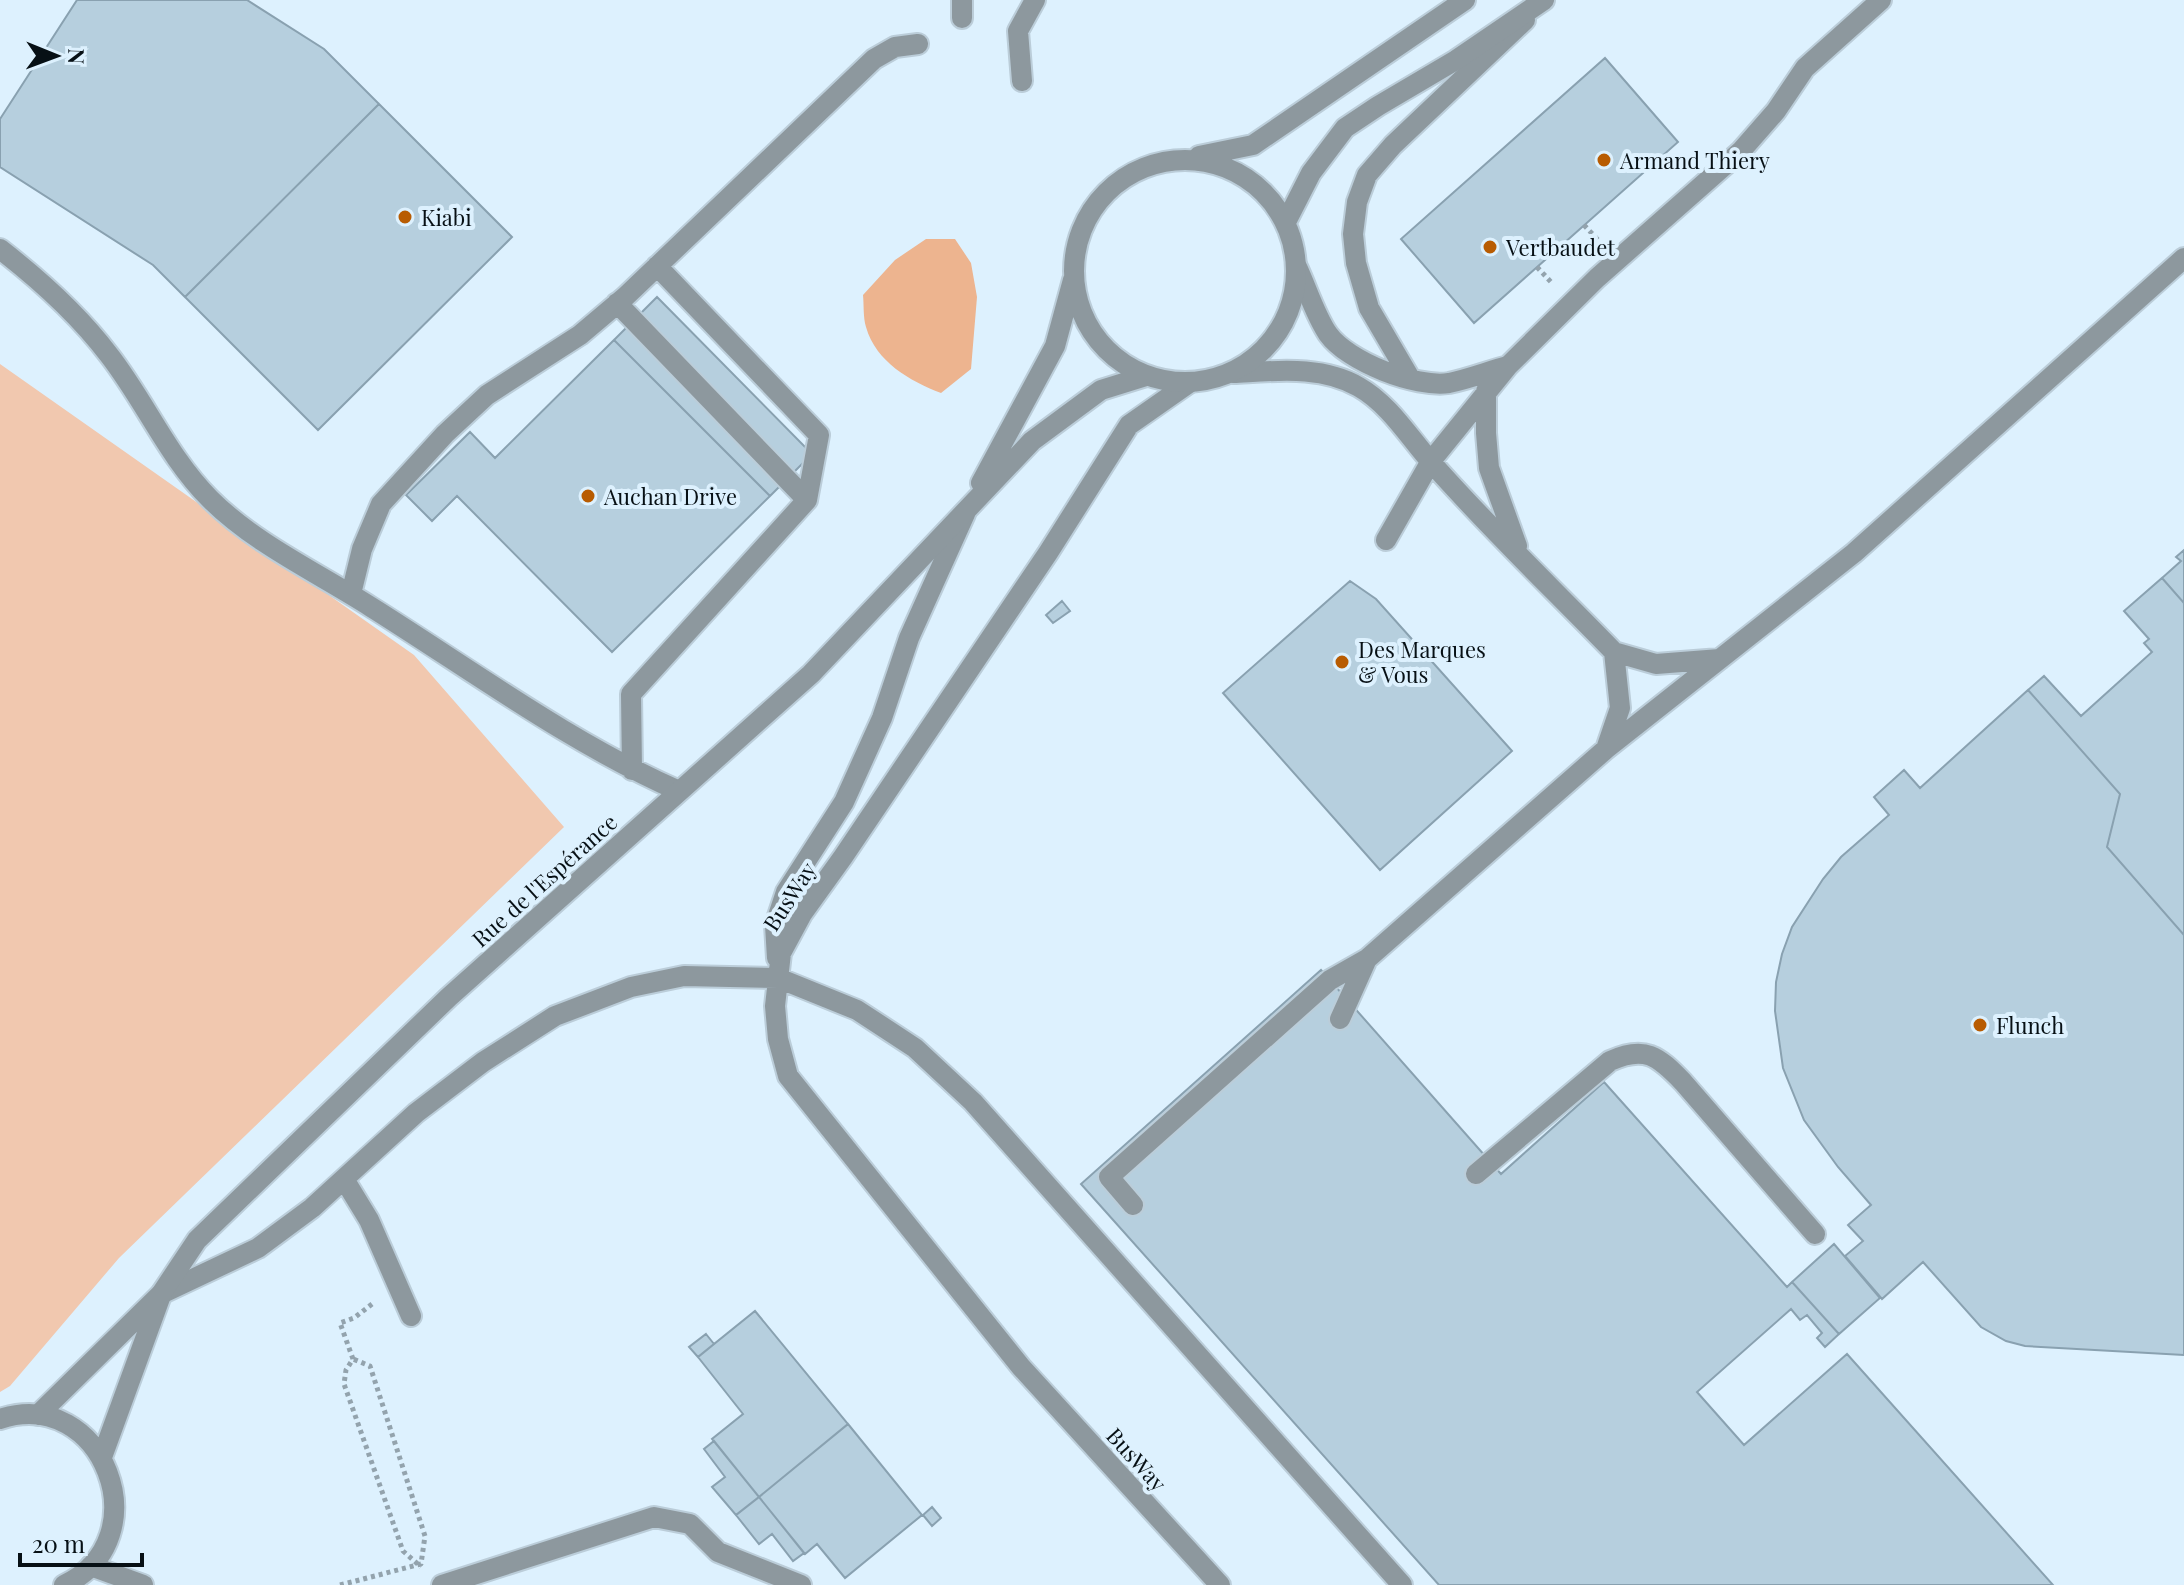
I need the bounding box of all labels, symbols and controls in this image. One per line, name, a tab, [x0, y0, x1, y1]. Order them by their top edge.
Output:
north arrow	[16, 16, 96, 96]
text: N	[62, 48, 92, 65]
place label: Armand Thiery	[1619, 145, 1770, 175]
marker: Armand Thiery	[1595, 151, 1613, 169]
place label: Kiabi	[421, 202, 472, 232]
marker: Kiabi	[396, 208, 414, 226]
place label: Vertbaudet	[1505, 232, 1616, 262]
marker: Vertbaudet	[1481, 238, 1499, 256]
place label: Auchan Drive	[603, 481, 737, 511]
marker: Auchan Drive	[579, 487, 597, 505]
place label: Des Marques & Vous	[1358, 634, 1486, 689]
marker: Des Marques & Vous	[1333, 653, 1351, 671]
street label: Rue de l'Espérance	[465, 807, 623, 953]
street label: BusWay	[756, 856, 822, 936]
place label: Flunch	[1996, 1010, 2064, 1040]
marker: Flunch	[1971, 1016, 1989, 1034]
street label: BusWay	[1100, 1421, 1174, 1497]
scale bar	[20, 1517, 142, 1567]
text: 20 m	[32, 1527, 85, 1559]

